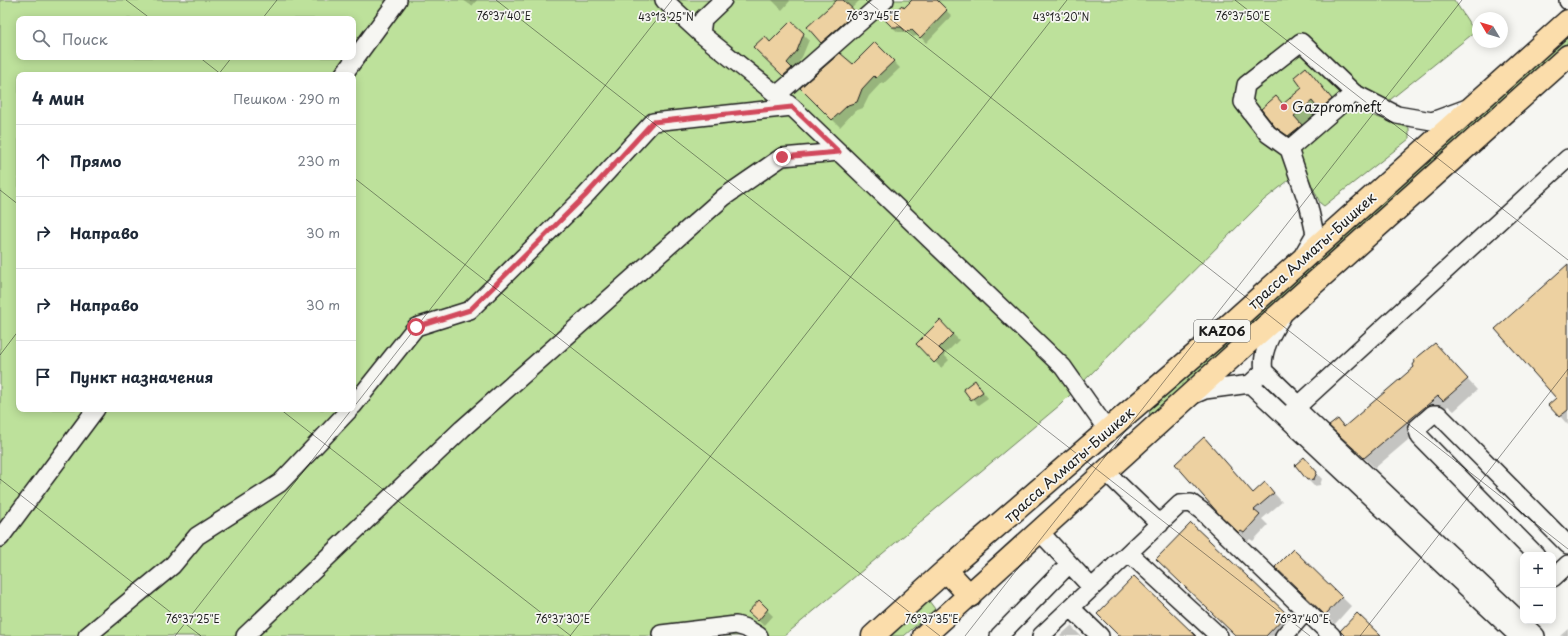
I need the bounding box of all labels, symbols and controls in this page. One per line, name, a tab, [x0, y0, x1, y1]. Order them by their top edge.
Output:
text: 76°37'40"E	[477, 8, 531, 23]
text: 76°37'45"E	[846, 8, 900, 23]
text: 76°37'50"E	[1216, 8, 1270, 23]
text: 43°13'25"N	[638, 9, 694, 24]
text: 43°13'20"N	[1033, 9, 1089, 24]
north arrow	[1472, 12, 1508, 48]
search box	[16, 16, 356, 60]
icon: search	[30, 27, 52, 49]
text: Поиск	[62, 27, 108, 50]
text: 4 мин	[32, 85, 85, 111]
text: Пешком · 290 m	[233, 89, 340, 108]
place label: Gazpromneft	[1292, 96, 1382, 117]
marker: Gazpromneft	[1279, 102, 1289, 112]
route end	[773, 148, 791, 166]
text: Прямо	[70, 149, 121, 172]
icon: ahead	[32, 150, 54, 172]
text: 230 m	[298, 151, 340, 170]
street label: трасса Алматы-Бишкек	[1243, 187, 1380, 314]
text: Направо	[70, 221, 139, 244]
icon: right	[32, 222, 54, 244]
text: 30 m	[306, 223, 340, 242]
text: Направо	[70, 293, 139, 316]
icon: right	[32, 294, 54, 316]
text: 30 m	[306, 295, 340, 314]
route start	[407, 318, 425, 336]
road number: KАZ06	[1194, 320, 1250, 342]
text: Пункт назначения	[70, 365, 213, 388]
icon: arrive	[32, 366, 54, 388]
street label: трасса Алматы-Бишкек	[999, 402, 1138, 527]
map controls	[1520, 552, 1556, 624]
button: +	[1520, 552, 1556, 588]
button: −	[1520, 588, 1556, 624]
text: 76°37'25"E	[166, 611, 220, 626]
text: 76°37'30"E	[536, 611, 590, 626]
text: 76°37'35"E	[905, 611, 959, 626]
text: 76°37'40"E	[1275, 611, 1329, 626]

